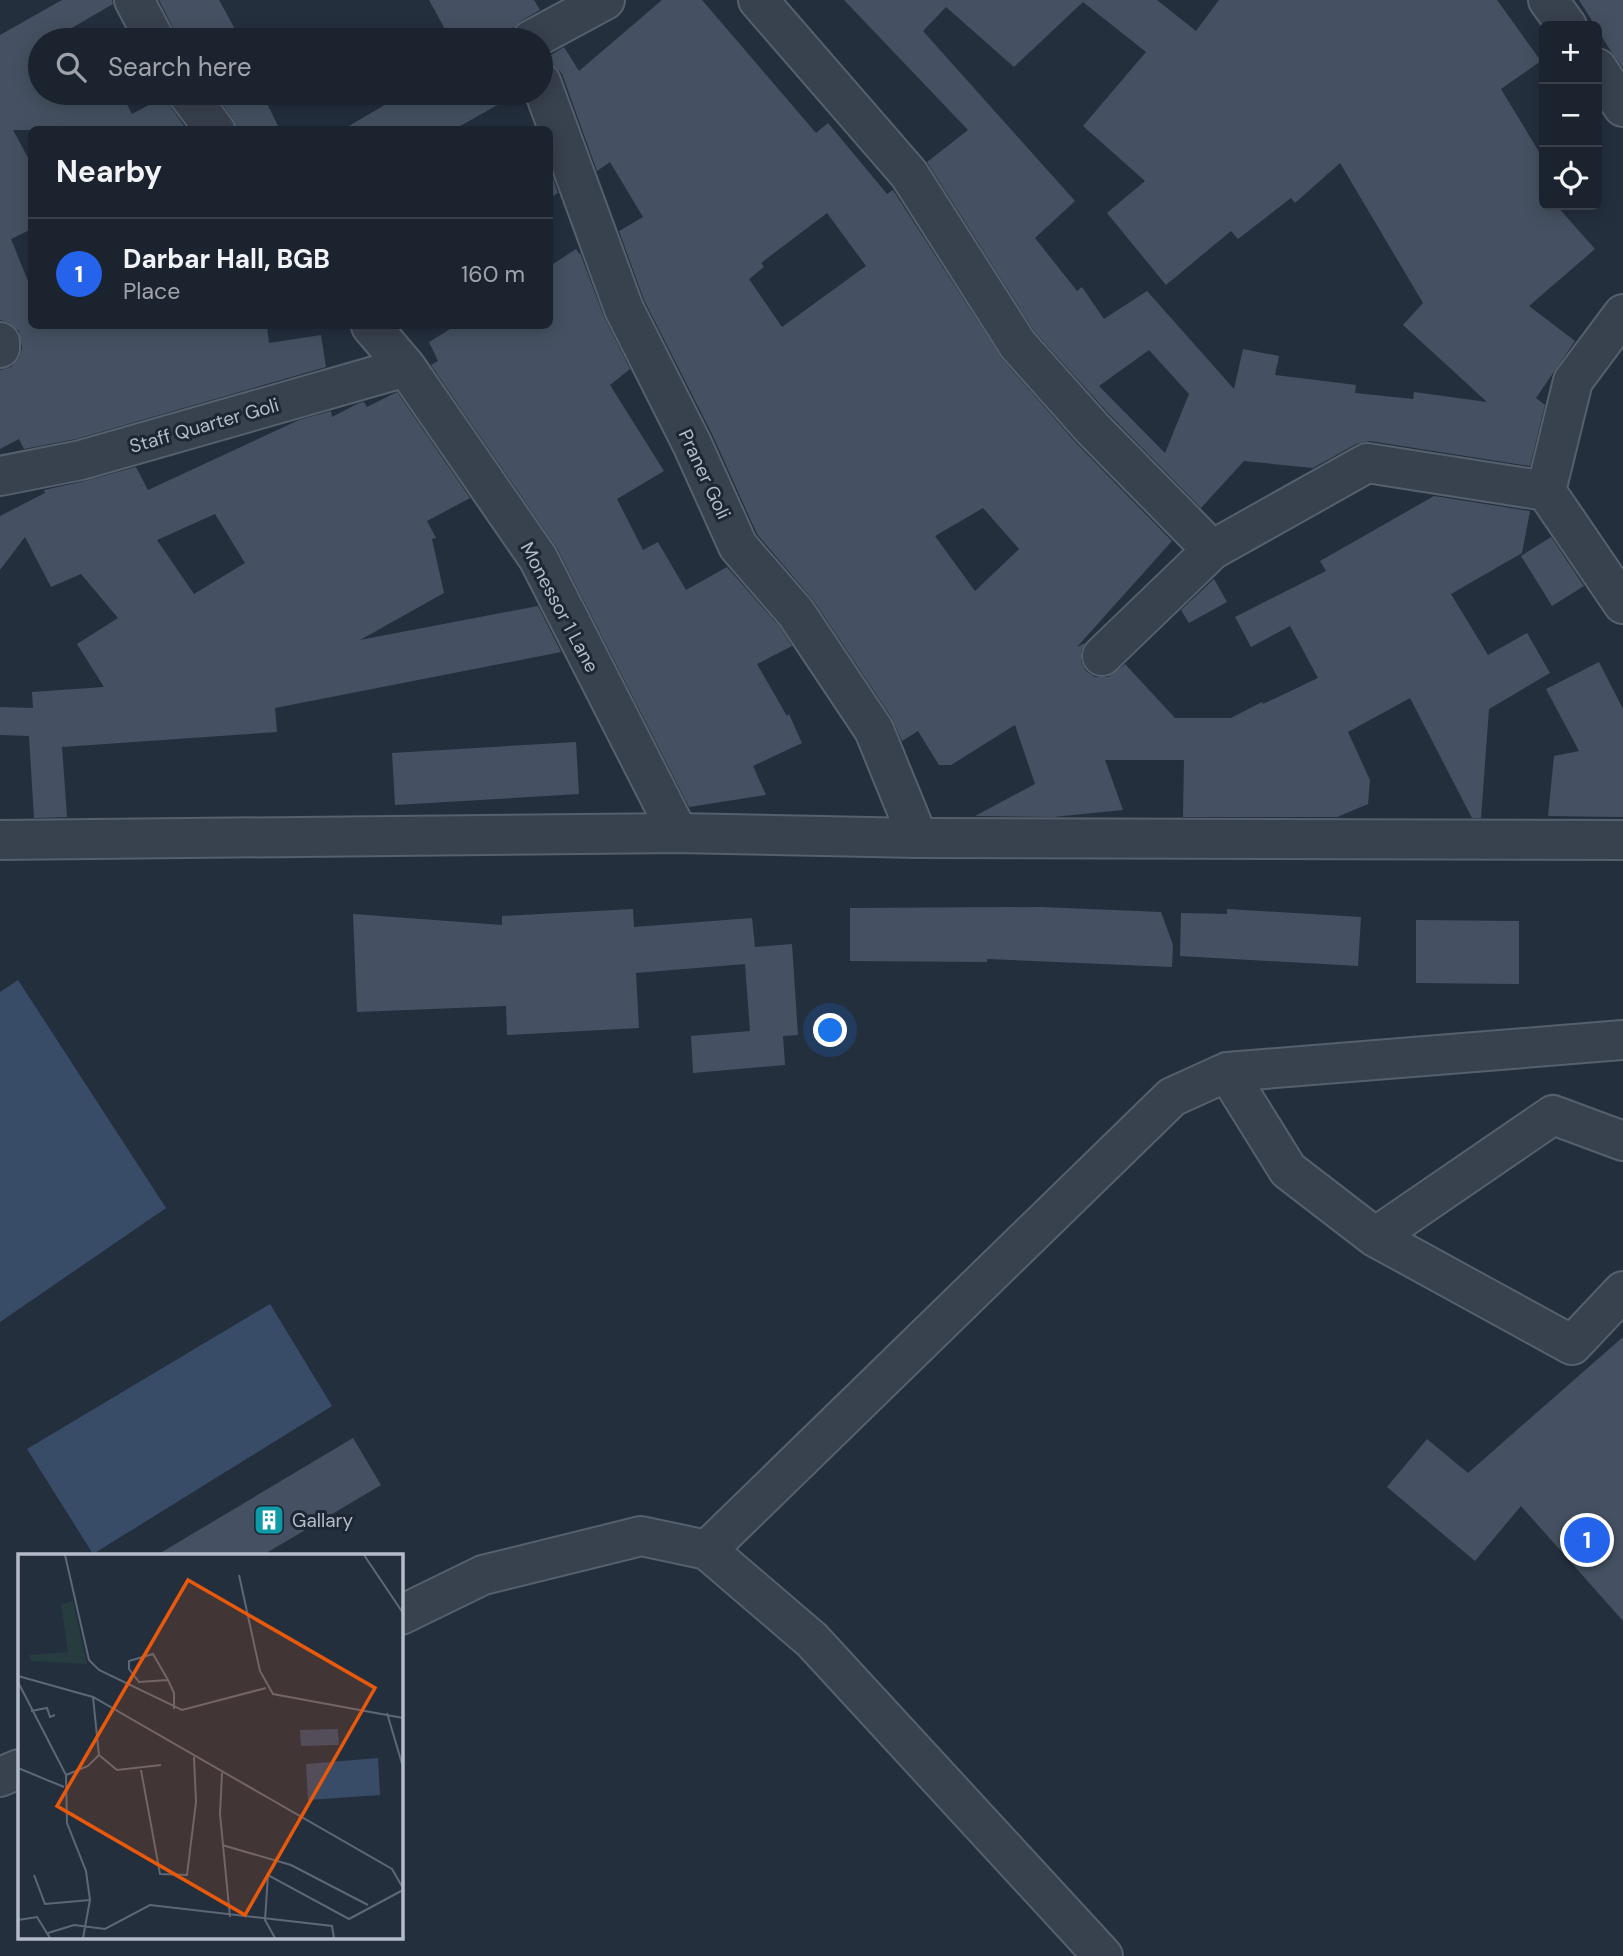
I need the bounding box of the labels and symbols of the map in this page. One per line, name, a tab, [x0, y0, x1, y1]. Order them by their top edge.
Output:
street label: Staff Quarter Goli	[127, 392, 282, 459]
street label: Praner Goli	[673, 425, 736, 523]
street label: Monessor 1 Lane	[515, 538, 604, 677]
your location	[813, 1013, 847, 1047]
building icon: Gallary	[252, 1503, 286, 1537]
place label: Gallary	[292, 1508, 354, 1533]
pin: 1	[1564, 1514, 1610, 1566]
inset map	[18, 1554, 402, 1938]

